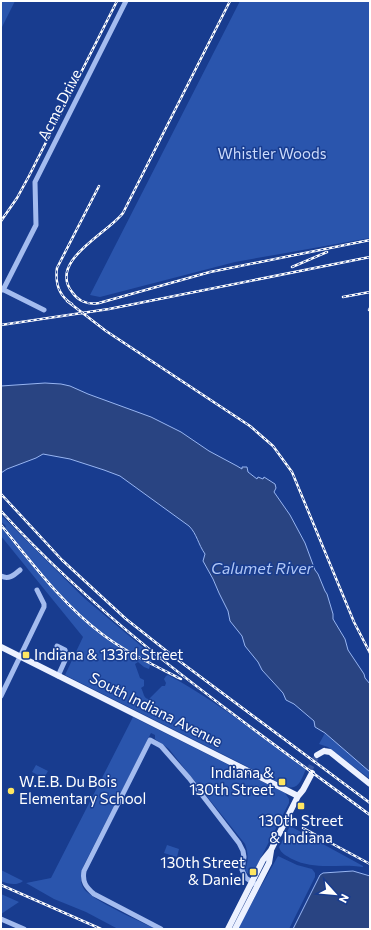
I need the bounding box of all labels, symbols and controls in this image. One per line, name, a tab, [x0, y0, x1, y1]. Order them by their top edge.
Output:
street label: Acme Drive	[33, 66, 85, 143]
park label: Whistler Woods	[218, 144, 327, 162]
water label: Calumet River	[211, 558, 314, 577]
place label: Indiana & 133rd Street	[34, 645, 184, 663]
marker: Indiana & 133rd Street	[21, 650, 31, 660]
street label: South Indiana Avenue	[87, 668, 226, 750]
place label: Indiana & 130th Street	[189, 763, 274, 798]
place label: W.E.B. Du Bois Elementary School	[19, 772, 146, 807]
marker: Indiana & 130th Street	[277, 777, 287, 787]
marker: W.E.B. Du Bois Elementary School	[6, 786, 16, 796]
marker: 130th Street & Indiana	[296, 801, 306, 811]
place label: 130th Street & Indiana	[259, 811, 343, 846]
place label: 130th Street & Daniel	[160, 853, 245, 888]
marker: 130th Street & Daniel	[248, 867, 258, 877]
north arrow	[315, 874, 355, 914]
text: N	[337, 892, 352, 905]

